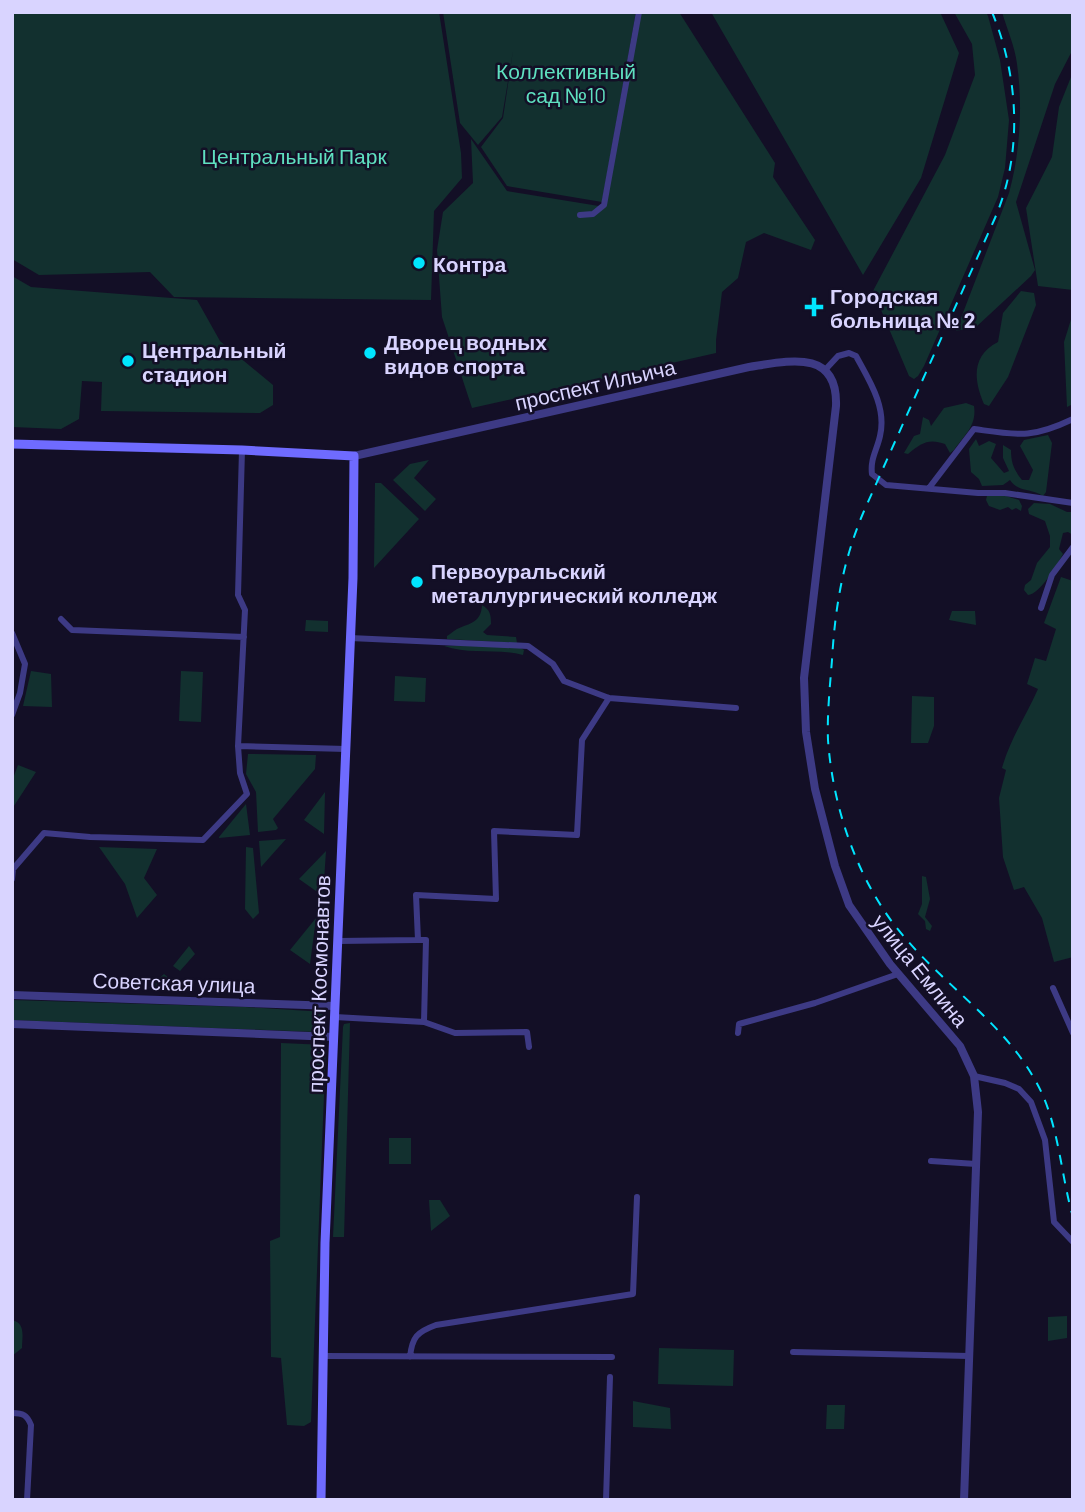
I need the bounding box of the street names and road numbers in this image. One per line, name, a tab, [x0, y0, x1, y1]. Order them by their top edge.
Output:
street label: проспект Ильича	[512, 353, 678, 415]
street label: проспект Космонавтов	[302, 875, 334, 1093]
street label: улица Емлина	[868, 909, 974, 1032]
street label: Советская улица	[92, 967, 256, 997]

